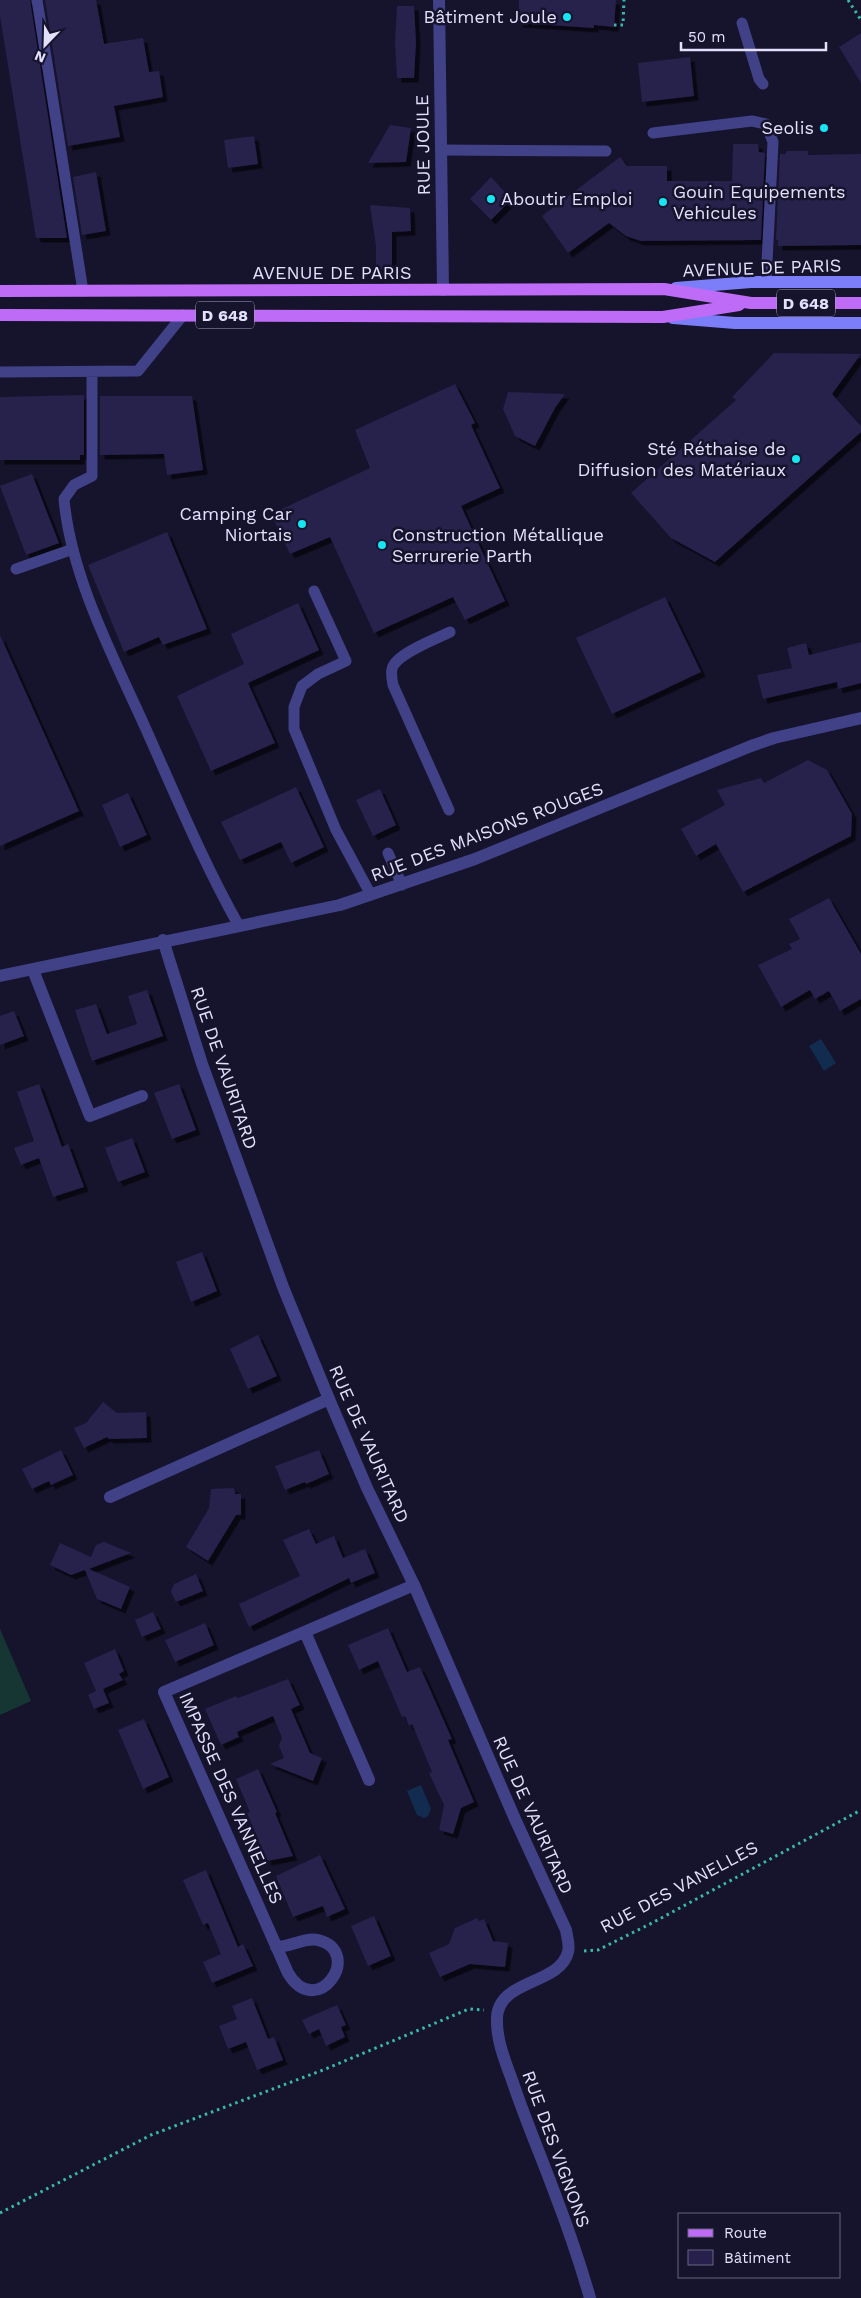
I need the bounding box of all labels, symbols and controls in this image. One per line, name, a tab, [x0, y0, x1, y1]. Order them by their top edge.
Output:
place label: Bâtiment Joule	[423, 6, 557, 27]
marker: Bâtiment Joule	[561, 11, 573, 23]
north arrow	[20, 20, 70, 70]
scale bar	[681, 20, 826, 52]
text: 50 m	[688, 28, 725, 46]
text: N	[32, 48, 48, 66]
street label: RUE JOULE	[411, 95, 434, 195]
place label: Seolis	[761, 117, 814, 138]
marker: Seolis	[818, 122, 830, 134]
place label: Gouin Equipements Vehicules	[673, 181, 846, 223]
place label: Aboutir Emploi	[501, 188, 633, 209]
marker: Aboutir Emploi	[485, 193, 497, 205]
marker: Gouin Equipements Vehicules	[657, 196, 669, 208]
street label: AVENUE DE PARIS	[682, 254, 842, 281]
street label: AVENUE DE PARIS	[253, 262, 411, 283]
road number: D 648	[777, 290, 835, 316]
road number: D 648	[196, 302, 254, 328]
place label: Sté Réthaise de Diffusion des Matériaux	[577, 438, 786, 480]
marker: Sté Réthaise de Diffusion des Matériaux	[790, 453, 802, 465]
place label: Camping Car Niortais	[180, 503, 292, 545]
marker: Camping Car Niortais	[296, 518, 308, 530]
place label: Construction Métallique Serrurerie Parth	[392, 524, 604, 566]
marker: Construction Métallique Serrurerie Parth	[376, 539, 388, 551]
street label: RUE DES MAISONS ROUGES	[368, 777, 606, 886]
street label: RUE DE VAURITARD	[187, 984, 262, 1152]
street label: RUE DE VAURITARD	[325, 1362, 414, 1526]
street label: IMPASSE DES VANNELLES	[175, 1689, 288, 1907]
street label: RUE DE VAURITARD	[489, 1733, 578, 1897]
street label: RUE DES VANELLES	[596, 1836, 761, 1937]
street label: RUE DES VIGNONS	[518, 2068, 595, 2230]
legend	[678, 2213, 841, 2278]
text: Route	[724, 2224, 767, 2242]
text: Bâtiment	[724, 2249, 791, 2267]

